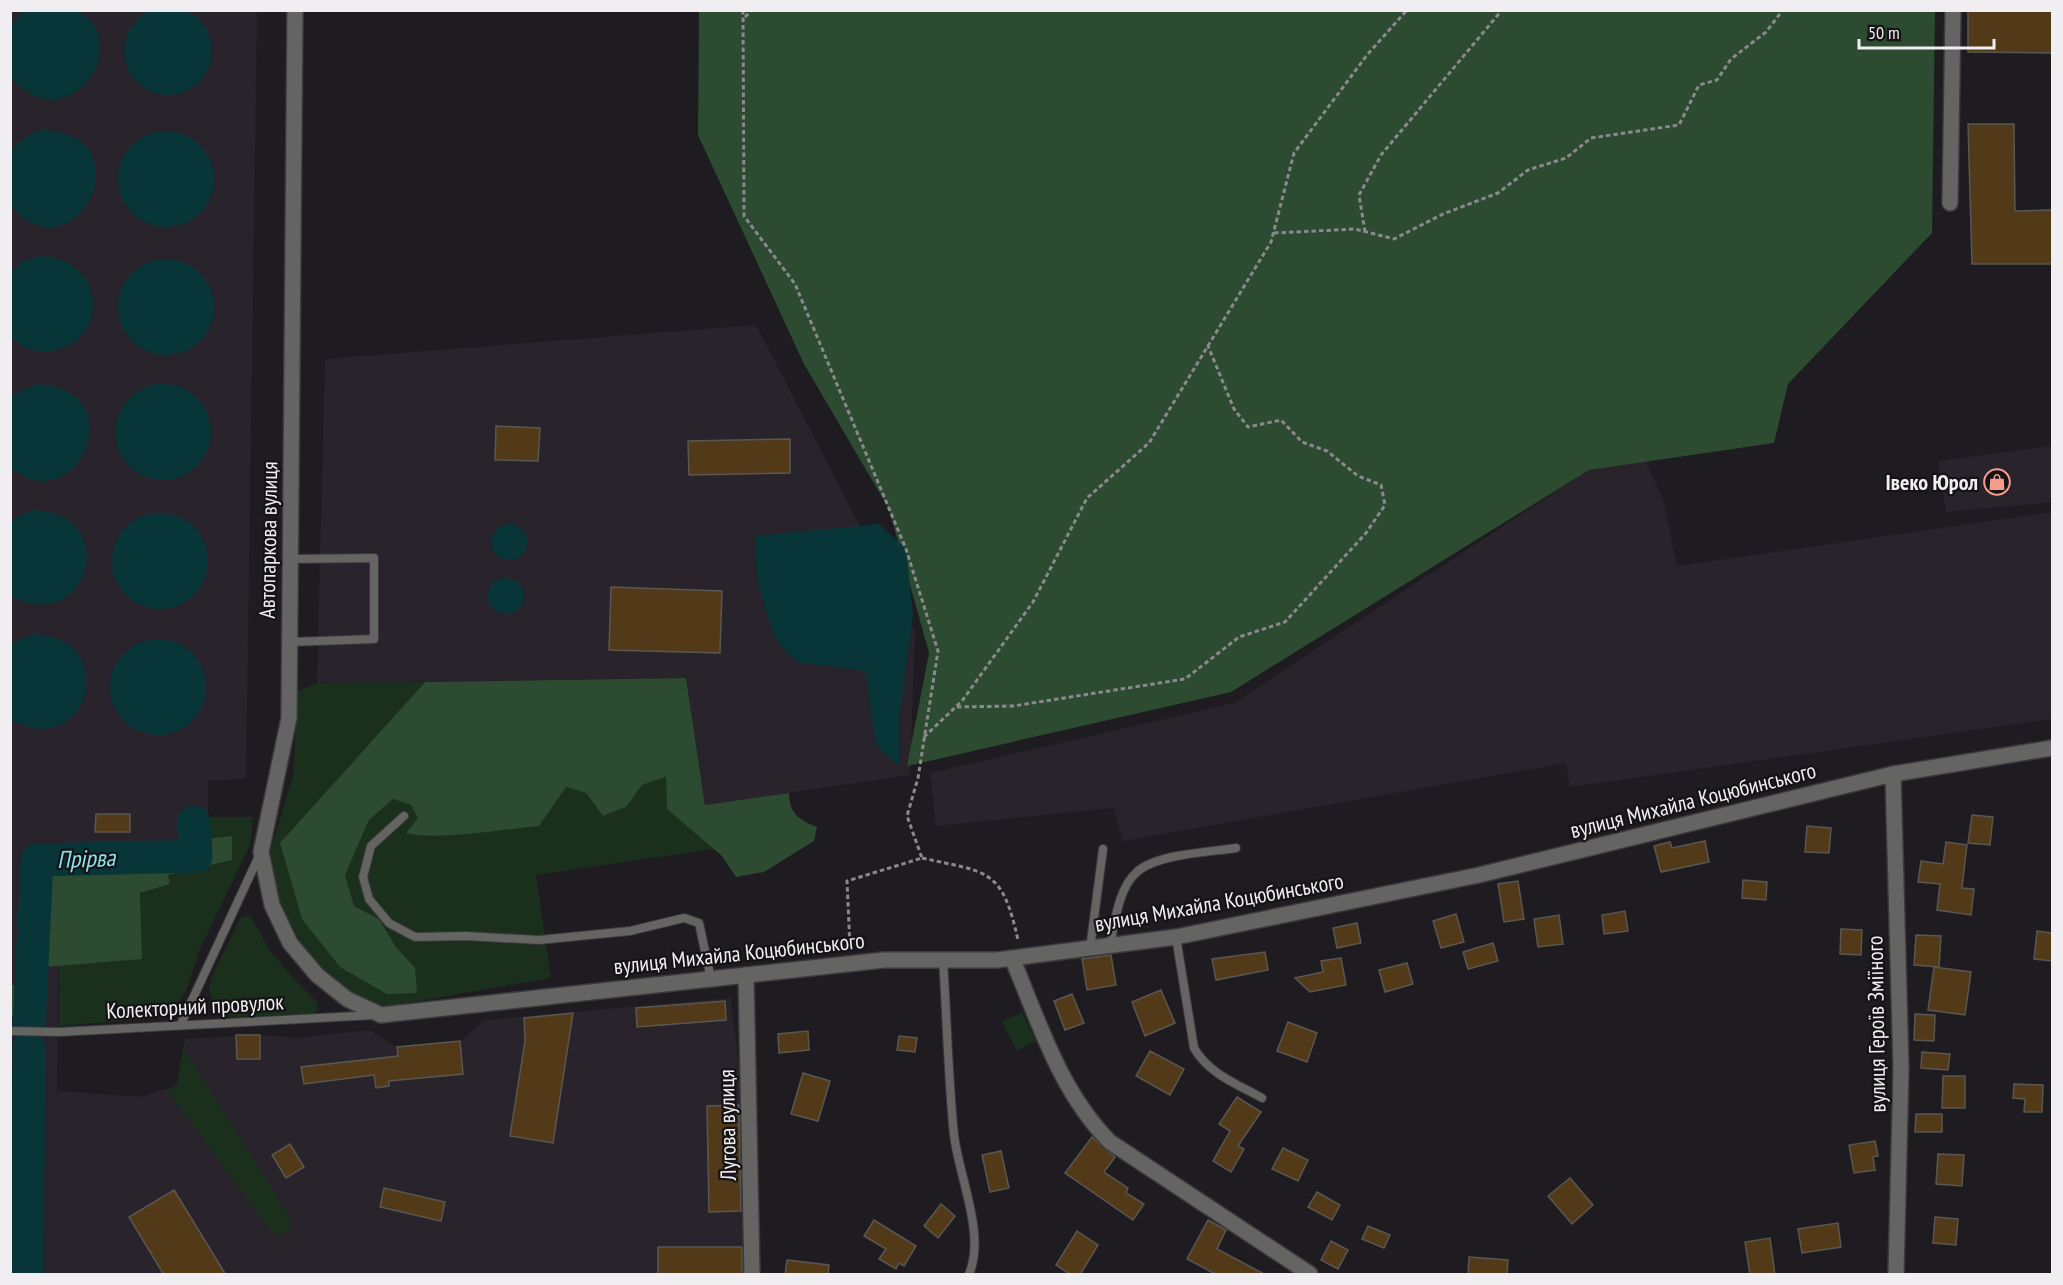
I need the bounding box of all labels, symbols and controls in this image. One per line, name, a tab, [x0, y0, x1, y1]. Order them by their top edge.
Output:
scale bar	[1859, 12, 1994, 50]
text: 50 m	[1868, 21, 1900, 44]
street label: Автопаркова вулиця	[253, 461, 283, 619]
shop icon: Івеко Юрол	[1982, 467, 2012, 497]
place label: Івеко Юрол	[1886, 468, 1978, 496]
street label: вулиця Михайла Коцюбинського	[1567, 756, 1819, 844]
water label: Прірва	[56, 842, 117, 875]
street label: вулиця Михайла Коцюбинського	[1092, 866, 1346, 938]
street label: вулиця Михайла Коцюбинського	[612, 926, 866, 980]
street label: вулиця Героїв Зміїного	[1860, 935, 1892, 1113]
street label: Колекторний провулок	[106, 987, 285, 1025]
street label: Лугова вулиця	[712, 1069, 742, 1182]

